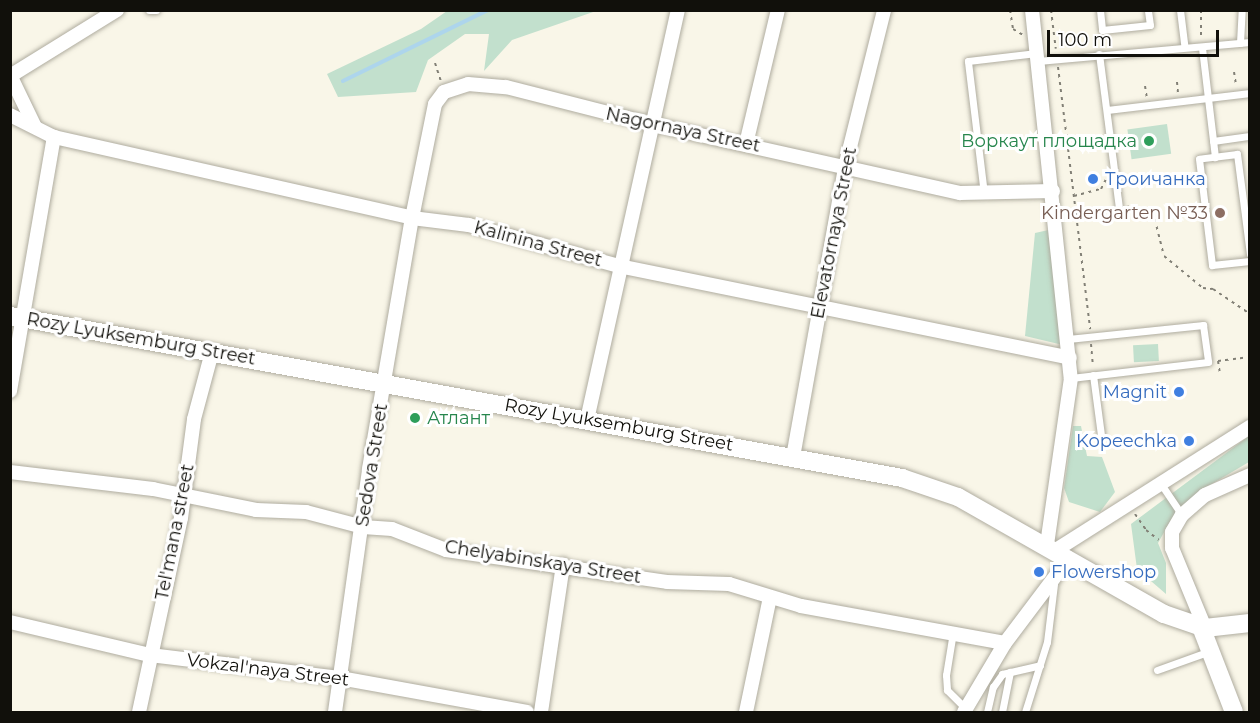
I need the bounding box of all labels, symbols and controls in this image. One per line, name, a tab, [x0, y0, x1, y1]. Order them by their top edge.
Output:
scale bar	[1050, 18, 1222, 56]
text: 100 m	[1058, 29, 1112, 51]
street label: Nagornaya Street	[604, 103, 762, 157]
place label: Воркаут площадка	[961, 130, 1137, 152]
marker: Воркаут площадка	[1142, 134, 1156, 148]
street label: Elevatornaya Street	[807, 145, 861, 321]
place label: Троичанка	[1105, 168, 1206, 190]
marker: Троичанка	[1086, 172, 1100, 186]
place label: Kindergarten №33	[1041, 202, 1208, 224]
marker: Kindergarten №33	[1213, 206, 1227, 220]
street label: Kalinina Street	[472, 217, 604, 271]
street label: Rozy Lyuksemburg Street	[25, 308, 257, 370]
place label: Magnit	[1103, 381, 1167, 403]
marker: Magnit	[1172, 385, 1186, 399]
street label: Rozy Lyuksemburg Street	[503, 394, 735, 456]
street label: Sedova Street	[352, 402, 392, 528]
place label: Атлант	[427, 407, 490, 429]
marker: Атлант	[408, 411, 422, 425]
place label: Kopeechka	[1076, 430, 1177, 452]
marker: Kopeechka	[1182, 434, 1196, 448]
street label: Tel'mana street	[151, 462, 199, 602]
street label: Chelyabinskaya Street	[443, 536, 643, 588]
place label: Flowershop	[1051, 561, 1156, 583]
marker: Flowershop	[1032, 565, 1046, 579]
street label: Vokzal'naya Street	[186, 649, 350, 691]

